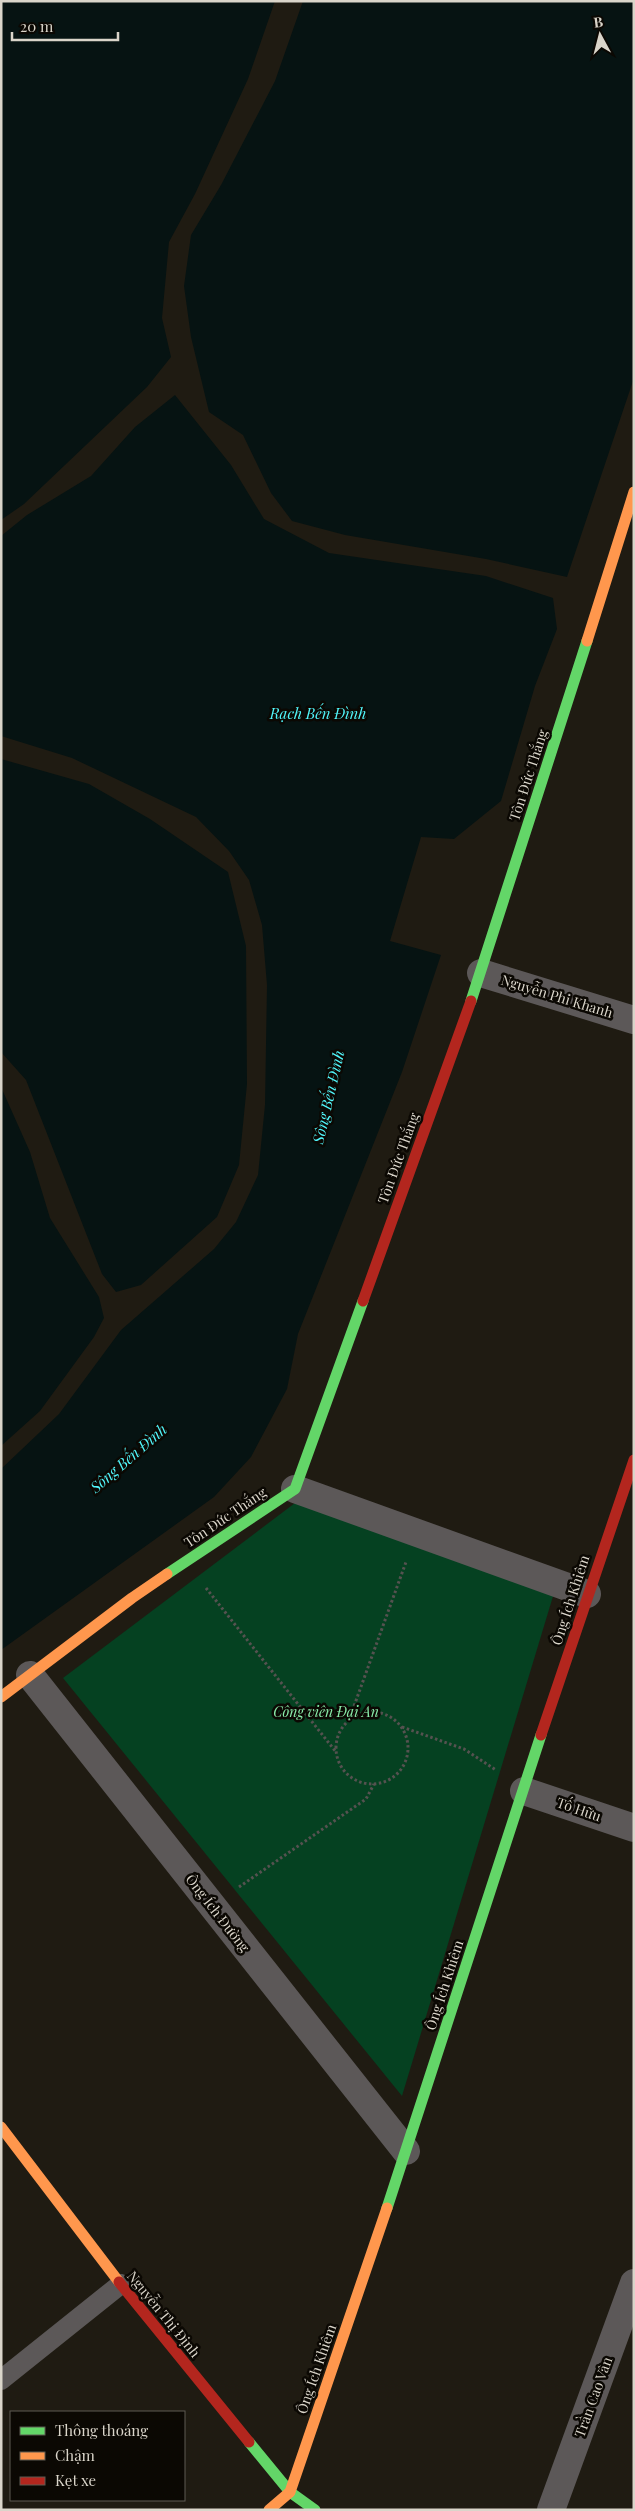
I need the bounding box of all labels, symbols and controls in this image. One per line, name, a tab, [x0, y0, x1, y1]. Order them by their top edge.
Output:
scale bar	[12, 10, 119, 42]
north arrow	[575, 10, 625, 60]
text: B	[593, 12, 604, 32]
text: 20 m	[20, 16, 54, 36]
water label: Rạch Bến Đình	[269, 703, 366, 723]
street label: Tôn Đức Thắng	[503, 726, 552, 823]
street label: Nguyễn Phi Khanh	[499, 969, 616, 1022]
water label: Sông Bến Đình	[307, 1048, 348, 1147]
street label: Tôn Đức Thắng	[372, 1109, 423, 1206]
water label: Sông Bến Đình	[85, 1419, 171, 1498]
street label: Tôn Đức Thắng	[180, 1481, 270, 1552]
street label: Ông Ích Khiêm	[547, 1552, 594, 1647]
park label: Công viên Đại An	[273, 1702, 379, 1721]
street label: Tố Hữu	[554, 1791, 604, 1825]
street label: Ông Ích Đường	[182, 1870, 255, 1956]
street label: Ông Ích Khiêm	[421, 1937, 468, 2032]
street label: Nguyễn Thị Định	[123, 2266, 206, 2362]
street label: Ông Ích Khiêm	[292, 2321, 340, 2416]
street label: Trần Cao Vân	[569, 2353, 617, 2440]
legend	[10, 2411, 185, 2501]
text: Thông thoáng	[55, 2420, 148, 2440]
text: Chậm	[55, 2445, 96, 2465]
text: Kẹt xe	[55, 2470, 96, 2490]

